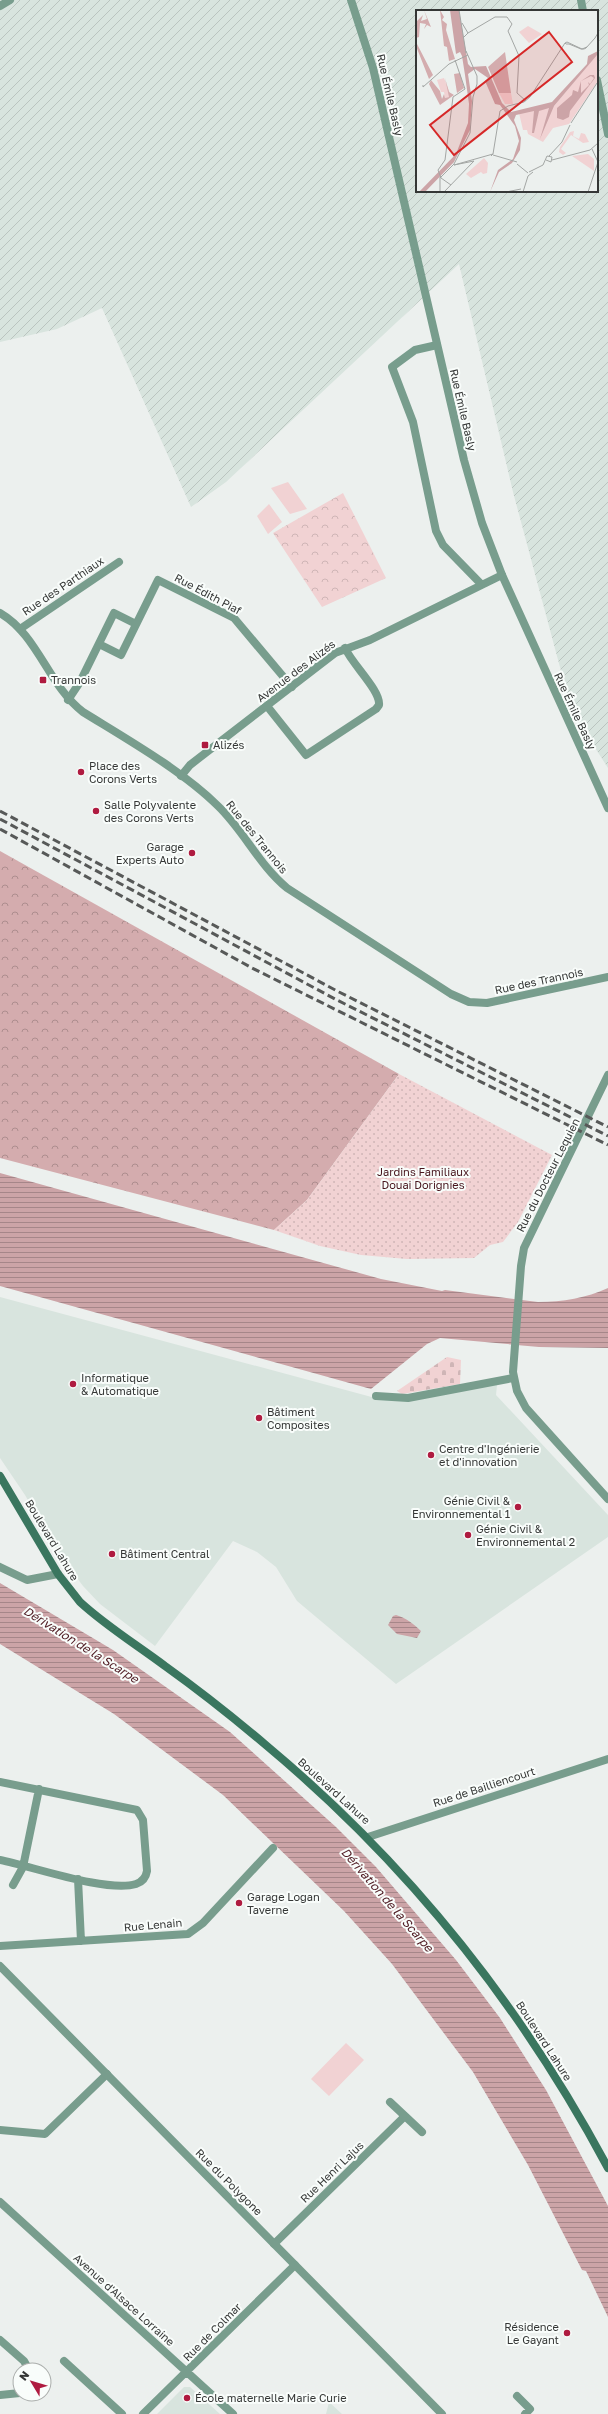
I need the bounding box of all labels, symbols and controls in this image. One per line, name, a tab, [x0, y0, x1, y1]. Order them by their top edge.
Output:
inset map	[416, 10, 598, 192]
street label: Rue Émile Basly	[375, 53, 406, 137]
street label: Rue Émile Basly	[448, 368, 479, 452]
street label: Rue des Parthiaux	[19, 553, 106, 618]
street label: Rue Édith Piaf	[173, 571, 244, 617]
street label: Avenue des Alizés	[254, 637, 338, 704]
street label: Rue Émile Basly	[552, 670, 599, 752]
place label: Trannois	[51, 673, 96, 686]
marker: Trannois	[38, 675, 48, 685]
place label: Alizés	[213, 738, 245, 751]
marker: Alizés	[200, 740, 210, 750]
place label: Place des Corons Verts	[89, 759, 157, 785]
marker: Place des Corons Verts	[76, 767, 86, 777]
place label: Salle Polyvalente des Corons Verts	[104, 798, 196, 824]
street label: Rue des Trannois	[224, 798, 291, 876]
marker: Salle Polyvalente des Corons Verts	[91, 806, 101, 816]
place label: Garage Experts Auto	[116, 840, 184, 866]
marker: Garage Experts Auto	[187, 848, 197, 858]
street label: Rue des Trannois	[494, 965, 584, 996]
street label: Rue du Docteur Lequien	[513, 1116, 582, 1234]
park label: Jardins Familiaux Douai Dorignies	[377, 1165, 469, 1191]
place label: Informatique & Automatique	[81, 1371, 159, 1397]
marker: Informatique & Automatique	[68, 1379, 78, 1389]
place label: Bâtiment Composites	[267, 1405, 330, 1431]
marker: Bâtiment Composites	[254, 1413, 264, 1423]
place label: Centre d'Ingénierie et d'innovation	[439, 1442, 539, 1468]
marker: Centre d'Ingénierie et d'innovation	[426, 1450, 436, 1460]
place label: Génie Civil & Environnemental 1	[412, 1494, 511, 1520]
street label: Boulevard Lahure	[23, 1497, 82, 1583]
marker: Génie Civil & Environnemental 1	[513, 1502, 523, 1512]
place label: Génie Civil & Environnemental 2	[476, 1522, 575, 1548]
marker: Génie Civil & Environnemental 2	[463, 1530, 473, 1540]
place label: Bâtiment Central	[120, 1547, 210, 1560]
marker: Bâtiment Central	[107, 1549, 117, 1559]
water label: Dérivation de la Scarpe	[21, 1603, 142, 1687]
street label: Boulevard Lahure	[296, 1755, 373, 1826]
street label: Rue de Bailliencourt	[431, 1764, 537, 1809]
water label: Dérivation de la Scarpe	[338, 1845, 437, 1956]
place label: Garage Logan Taverne	[247, 1890, 320, 1916]
marker: Garage Logan Taverne	[234, 1898, 244, 1908]
street label: Rue Lenain	[123, 1915, 183, 1934]
street label: Boulevard Lahure	[514, 1998, 575, 2083]
street label: Rue Henri Lajus	[297, 2138, 366, 2205]
street label: Rue du Polygone	[193, 2146, 265, 2218]
street label: Avenue d'Alsace Lorraine	[71, 2251, 177, 2348]
street label: Rue de Colmar	[180, 2299, 244, 2363]
place label: Résidence Le Gayant	[504, 2320, 559, 2346]
marker: Résidence Le Gayant	[562, 2328, 572, 2338]
north arrow	[12, 2362, 52, 2402]
text: N	[16, 2368, 31, 2383]
place label: École maternelle Marie Curie	[195, 2391, 347, 2404]
marker: École maternelle Marie Curie	[182, 2393, 192, 2403]

